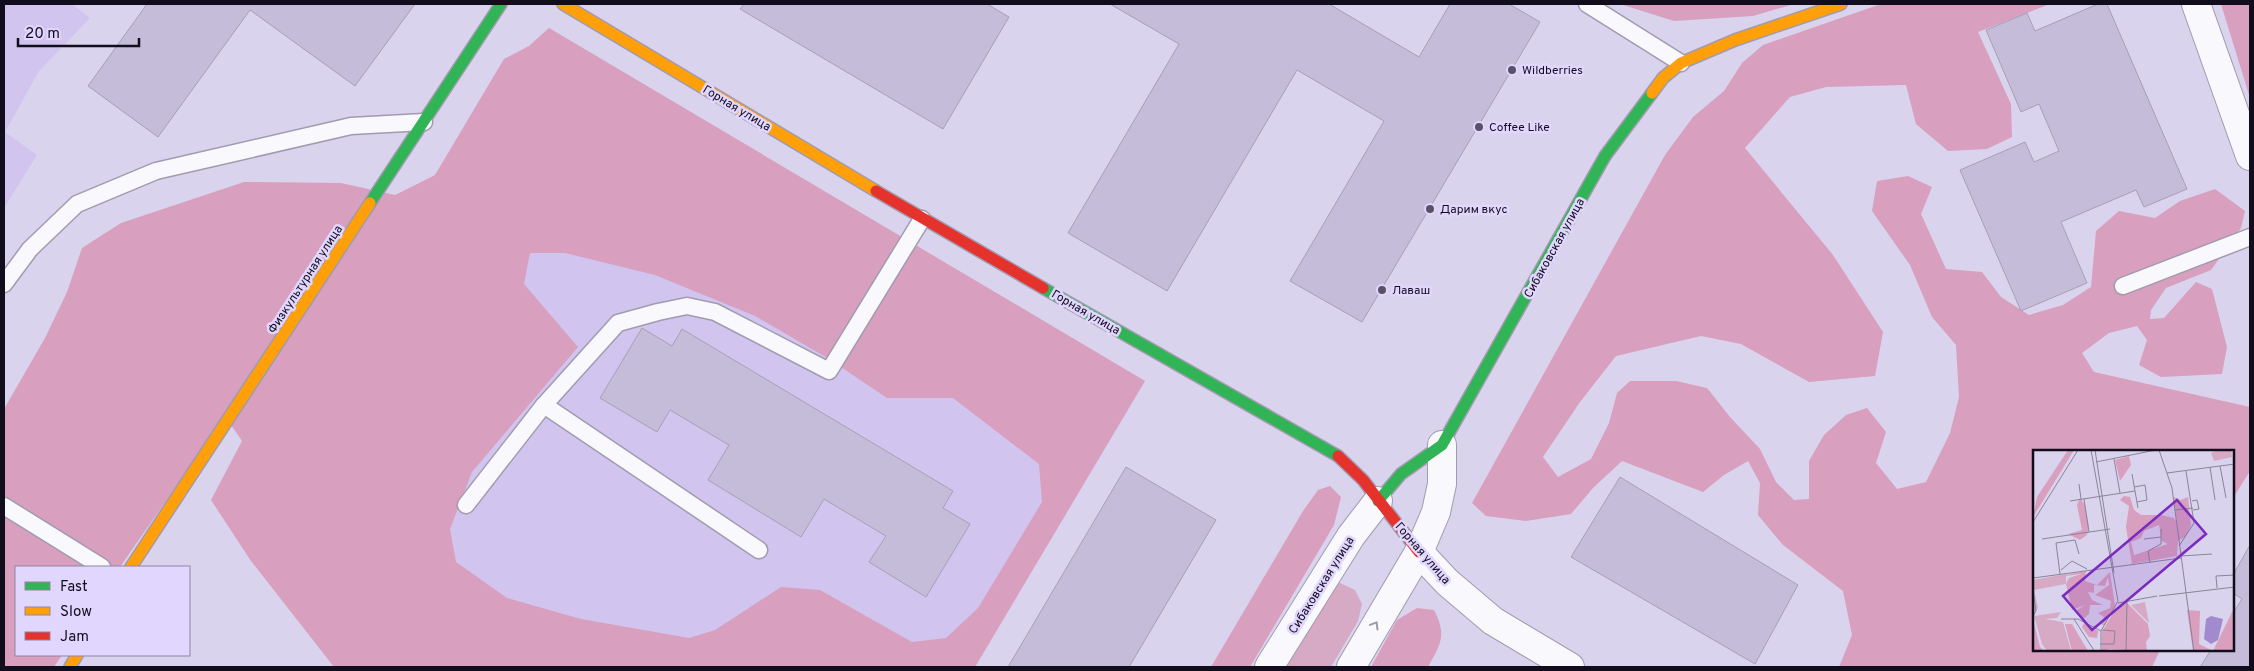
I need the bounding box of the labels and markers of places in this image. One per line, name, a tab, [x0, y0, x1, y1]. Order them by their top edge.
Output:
place label: Wildberries	[1522, 63, 1583, 79]
marker: Wildberries	[1506, 64, 1518, 76]
place label: Coffee Like	[1489, 120, 1550, 136]
marker: Coffee Like	[1473, 121, 1485, 133]
place label: Дарим вкус	[1440, 202, 1508, 218]
marker: Дарим вкус	[1424, 203, 1436, 215]
place label: Лаваш	[1392, 283, 1430, 299]
marker: Лаваш	[1376, 284, 1388, 296]

